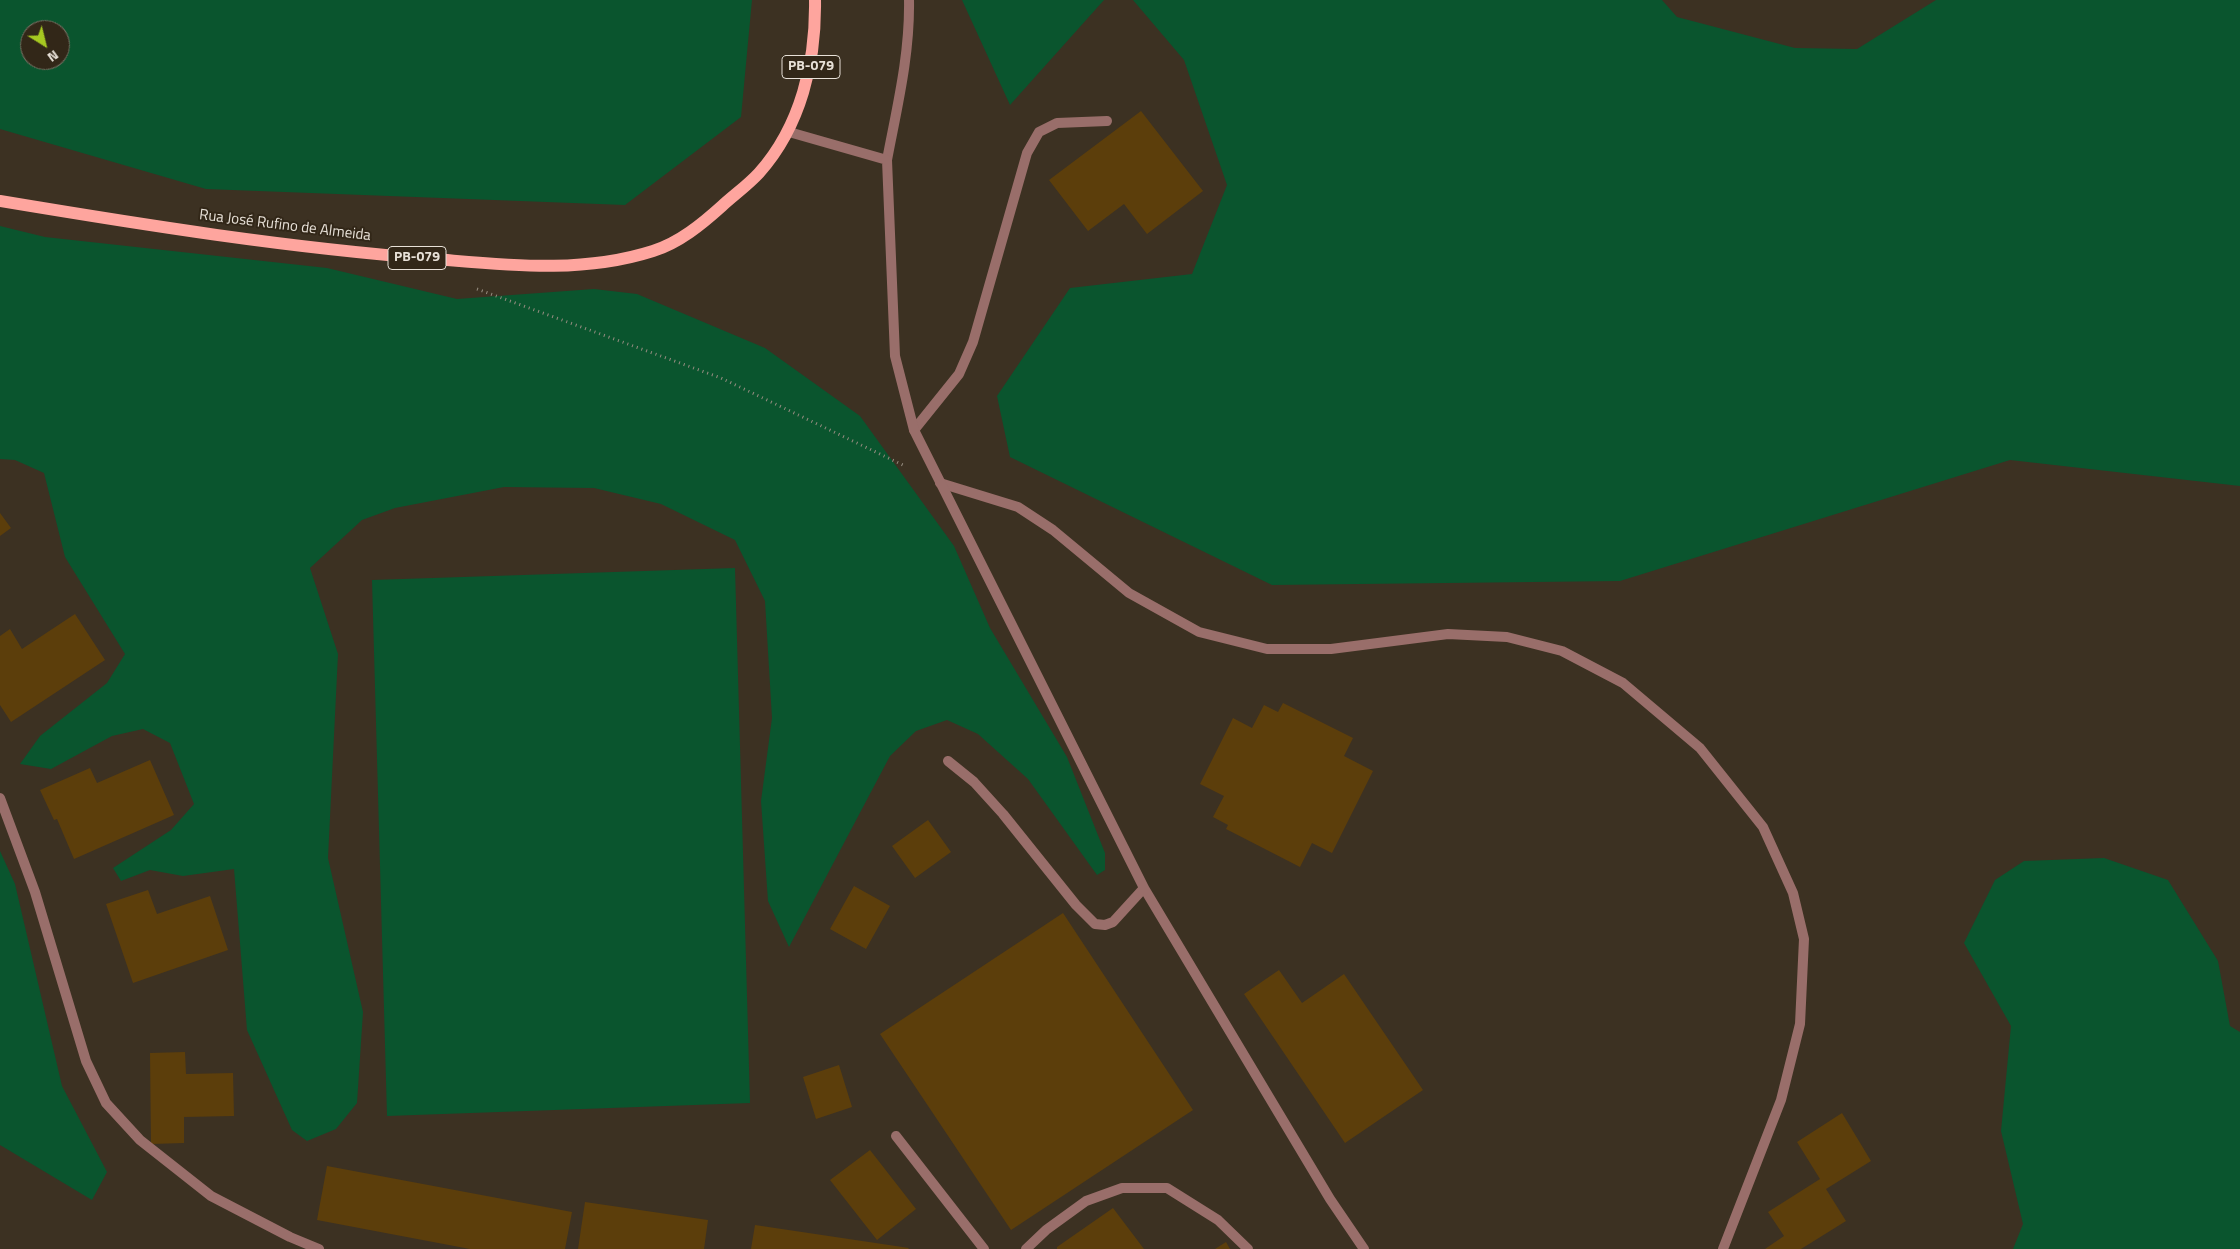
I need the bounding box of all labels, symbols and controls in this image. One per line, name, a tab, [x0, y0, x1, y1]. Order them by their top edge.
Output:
north arrow	[20, 20, 70, 70]
text: N	[43, 45, 64, 68]
road number: PB-079	[782, 56, 840, 78]
street label: Rua José Rufino de Almeida	[198, 207, 372, 245]
road number: PB-079	[388, 247, 446, 270]

